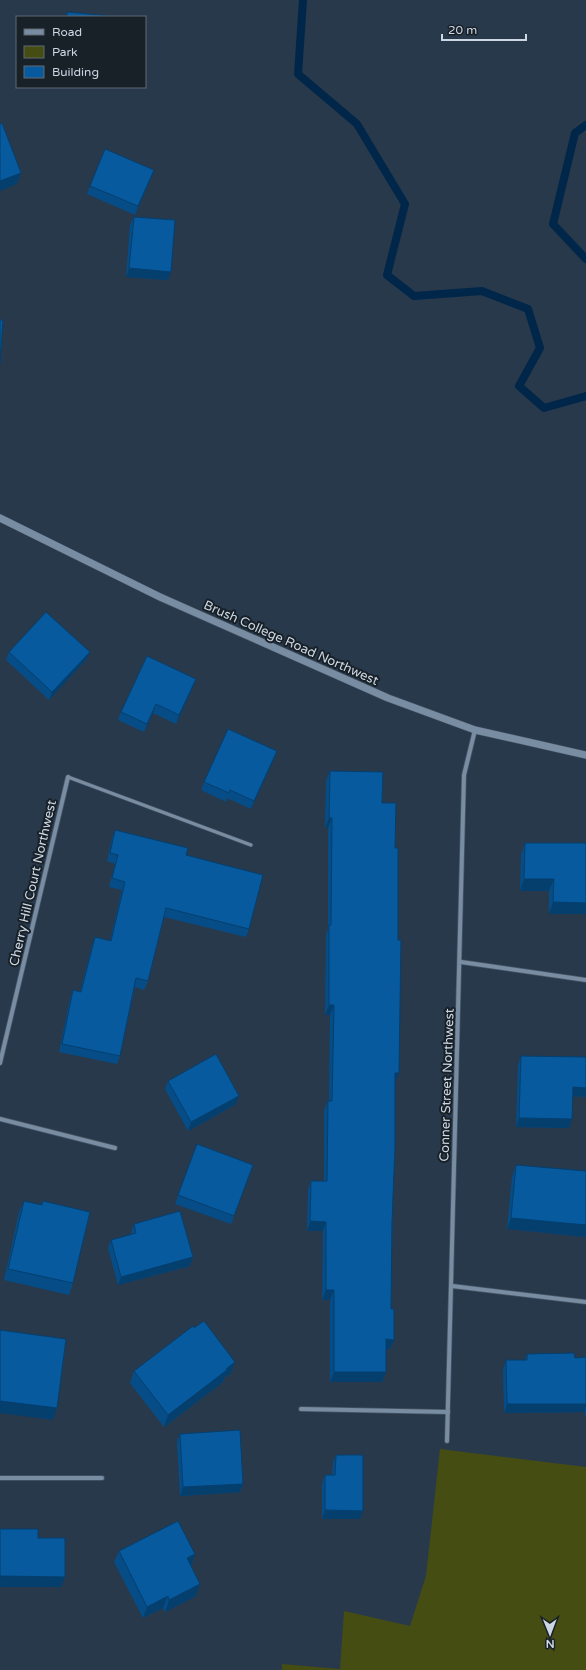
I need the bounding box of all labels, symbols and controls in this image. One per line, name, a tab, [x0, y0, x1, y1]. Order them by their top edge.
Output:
legend	[16, 16, 146, 88]
scale bar	[442, 16, 526, 42]
text: 20 m	[448, 23, 477, 37]
text: Road	[52, 25, 82, 39]
text: Park	[52, 45, 78, 59]
text: Building	[52, 65, 99, 79]
street label: Brush College Road Northwest	[201, 597, 381, 689]
street label: Cherry Hill Court Northwest	[6, 798, 60, 968]
street label: Conner Street Northwest	[436, 1008, 458, 1162]
north arrow	[530, 1614, 570, 1654]
text: N	[546, 1637, 555, 1650]

